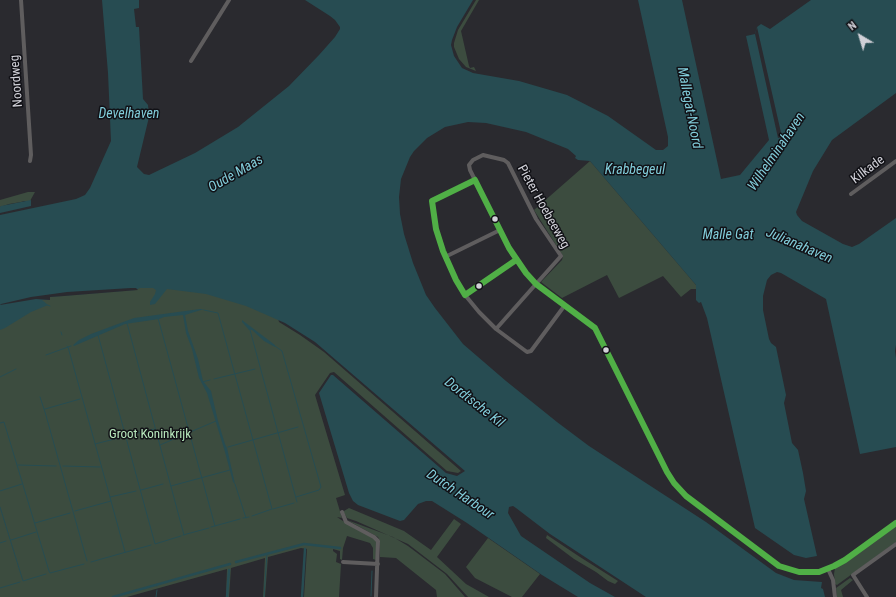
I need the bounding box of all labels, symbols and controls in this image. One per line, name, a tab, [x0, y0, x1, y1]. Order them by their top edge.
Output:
north arrow	[840, 16, 880, 56]
text: N	[846, 19, 859, 33]
street label: Noordweg	[7, 54, 27, 108]
water label: Mallegat-Noord	[673, 66, 705, 150]
water label: Develhaven	[99, 106, 159, 122]
water label: Wilhelminahaven	[745, 110, 809, 194]
water label: Oude Maas	[206, 152, 266, 196]
street label: Kilkade	[848, 152, 888, 188]
street label: Pieter Hoebeeweg	[514, 162, 572, 252]
water label: Krabbegeul	[605, 162, 665, 178]
unlabelled marker	[490, 214, 500, 224]
water label: Julianahaven	[763, 224, 835, 268]
water label: Malle Gat	[702, 227, 754, 243]
unlabelled marker	[474, 281, 484, 291]
unlabelled marker	[601, 345, 611, 355]
water label: Dordtsche Kil	[441, 374, 507, 432]
park label: Groot Koninkrijk	[109, 427, 191, 443]
water label: Dutch Harbour	[423, 466, 497, 524]

